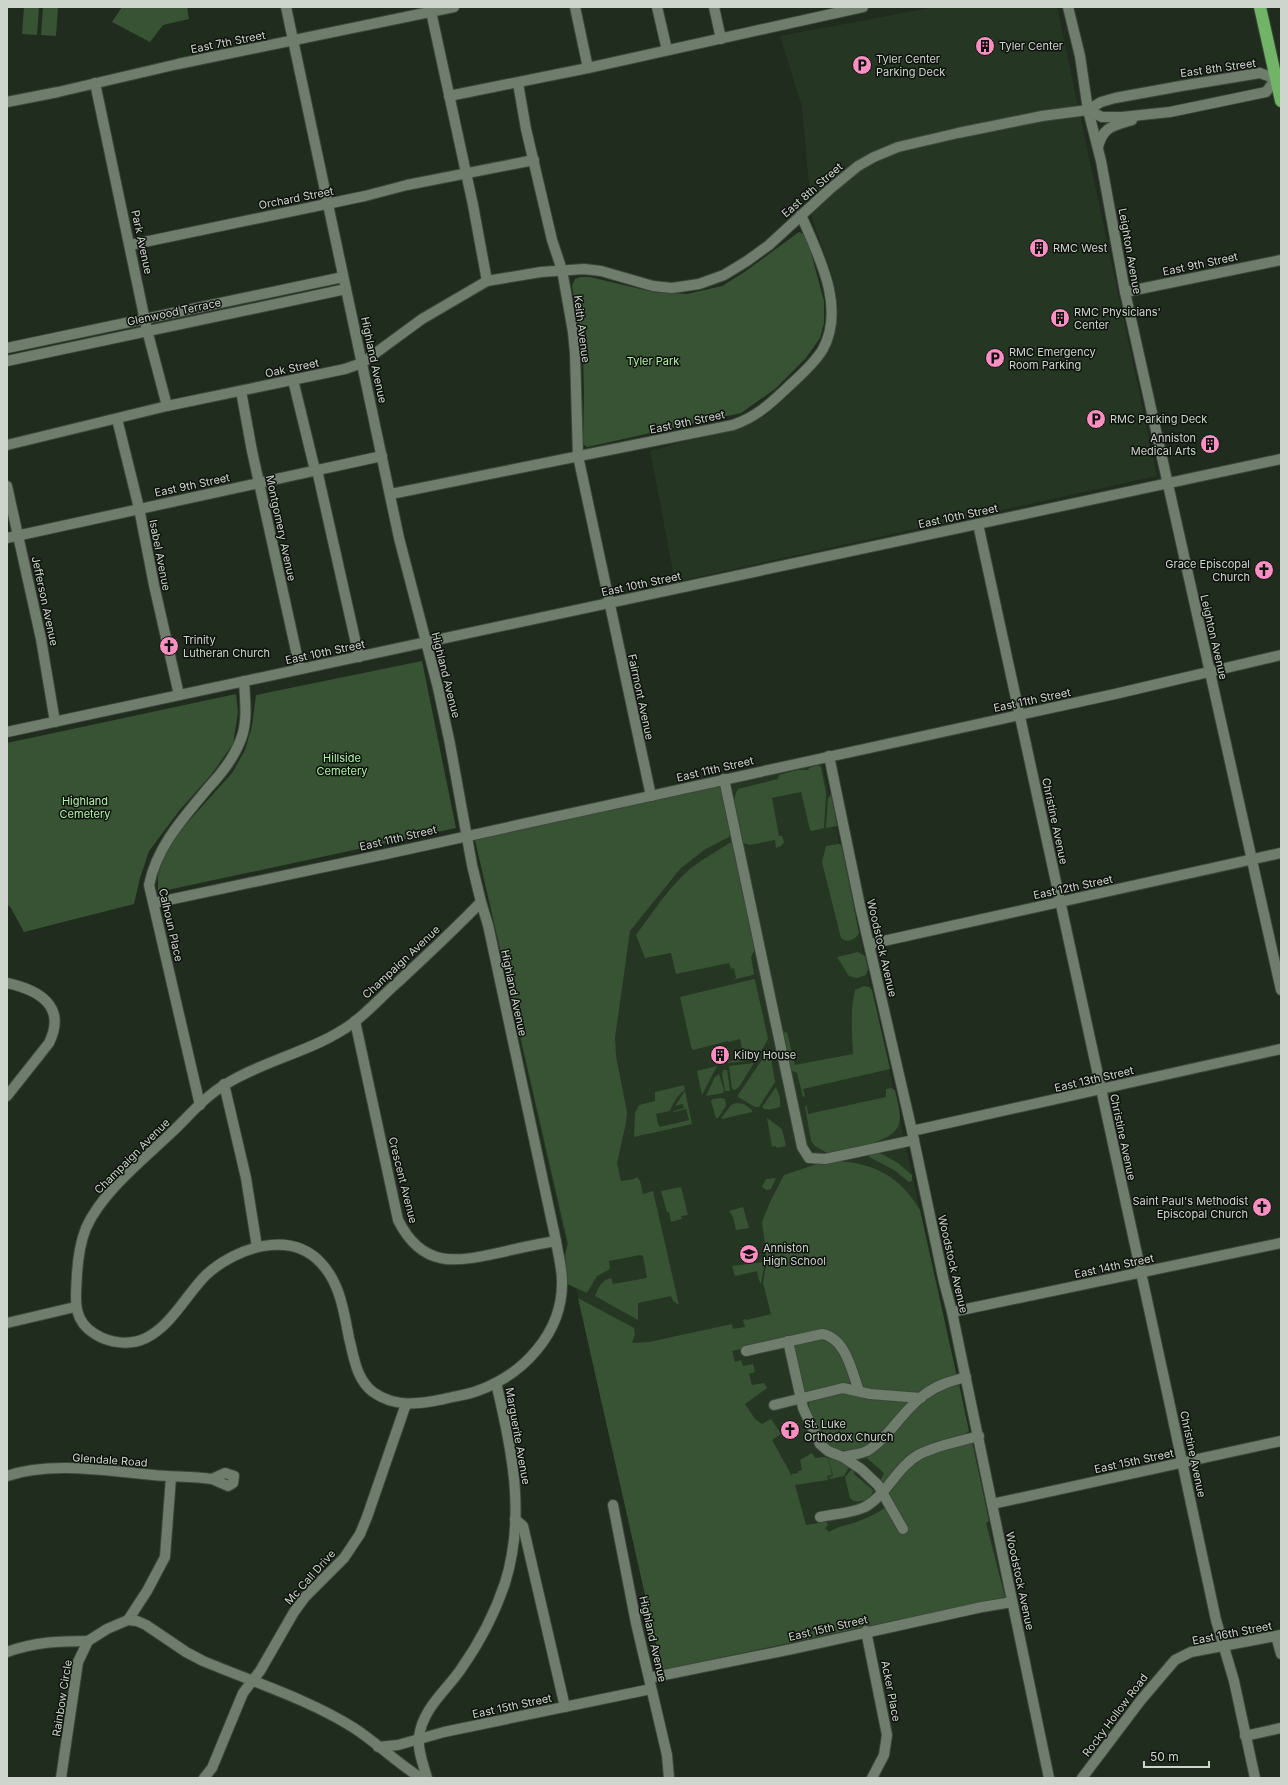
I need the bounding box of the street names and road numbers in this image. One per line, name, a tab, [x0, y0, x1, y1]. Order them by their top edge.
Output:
street label: East 7th Street	[189, 28, 267, 56]
street label: East 8th Street	[1179, 56, 1257, 80]
street label: East 8th Street	[779, 159, 846, 220]
street label: Orchard Street	[257, 184, 335, 212]
street label: Leighton Avenue	[1116, 207, 1144, 295]
street label: Park Avenue	[128, 209, 156, 275]
street label: East 9th Street	[1161, 249, 1239, 279]
street label: Keith Avenue	[571, 294, 593, 364]
street label: Glenwood Terrace	[126, 295, 222, 329]
street label: Highland Avenue	[358, 316, 390, 404]
street label: Oak Street	[264, 355, 321, 381]
street label: East 9th Street	[648, 407, 726, 437]
street label: East 9th Street	[153, 470, 231, 500]
street label: Montgomery Avenue	[263, 474, 299, 582]
street label: East 10th Street	[917, 501, 1000, 531]
street label: Isabel Avenue	[146, 518, 174, 592]
street label: Jefferson Avenue	[29, 555, 61, 647]
street label: East 10th Street	[600, 569, 683, 599]
street label: Leighton Avenue	[1197, 593, 1231, 681]
street label: Highland Avenue	[429, 631, 463, 719]
street label: East 10th Street	[284, 637, 367, 667]
street label: Fairmont Avenue	[625, 653, 657, 741]
street label: East 11th Street	[992, 685, 1072, 715]
street label: East 11th Street	[675, 753, 755, 785]
street label: Christine Avenue	[1039, 776, 1071, 866]
street label: East 11th Street	[358, 822, 438, 854]
street label: East 12th Street	[1032, 872, 1114, 902]
street label: Calhoun Place	[156, 887, 186, 963]
street label: Woodstock Avenue	[864, 898, 900, 998]
street label: Champaign Avenue	[359, 922, 443, 1002]
street label: Highland Avenue	[498, 949, 530, 1037]
street label: East 13th Street	[1053, 1063, 1135, 1095]
street label: Christine Avenue	[1107, 1092, 1139, 1182]
street label: Champaign Avenue	[91, 1115, 173, 1197]
street label: Crescent Avenue	[385, 1135, 421, 1225]
street label: Woodstock Avenue	[935, 1214, 971, 1314]
street label: East 14th Street	[1073, 1251, 1156, 1281]
street label: Marguerite Avenue	[503, 1386, 533, 1486]
street label: Christine Avenue	[1177, 1409, 1209, 1499]
street label: East 15th Street	[1093, 1446, 1175, 1476]
street label: Glendale Road	[72, 1450, 148, 1470]
street label: Woodstock Avenue	[1003, 1531, 1037, 1631]
street label: Mc Call Drive	[282, 1547, 338, 1607]
street label: Highland Avenue	[636, 1595, 670, 1683]
street label: East 15th Street	[787, 1612, 869, 1644]
street label: East 16th Street	[1191, 1618, 1273, 1648]
street label: Rainbow Circle	[49, 1659, 75, 1737]
street label: Acker Place	[878, 1659, 904, 1723]
street label: Rocky Hollow Road	[1079, 1671, 1151, 1759]
street label: East 15th Street	[471, 1691, 553, 1721]

